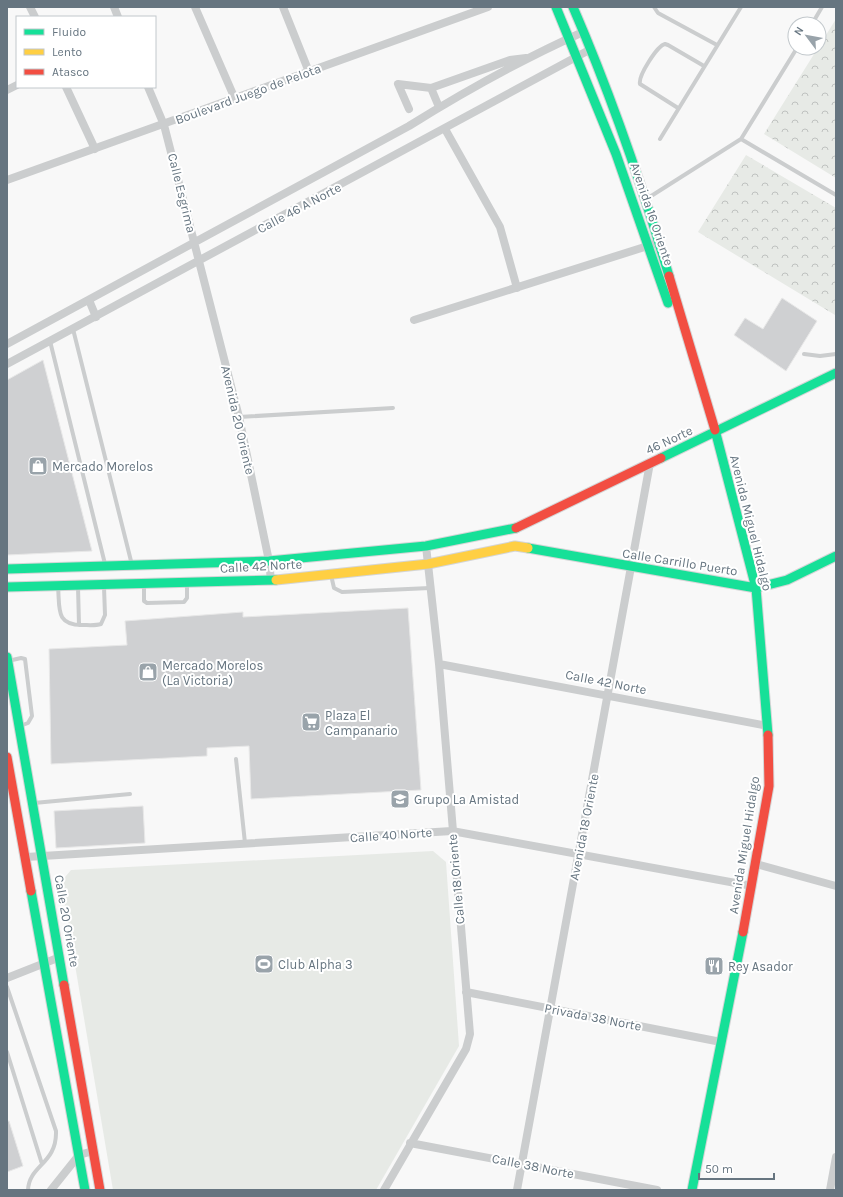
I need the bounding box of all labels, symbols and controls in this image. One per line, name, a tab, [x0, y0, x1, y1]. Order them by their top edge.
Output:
legend	[16, 16, 156, 88]
north arrow	[787, 16, 827, 56]
text: N	[791, 24, 807, 38]
text: Fluido	[52, 25, 86, 39]
text: Lento	[52, 45, 82, 59]
street label: Boulevard Juego de Pelota	[173, 61, 323, 127]
text: Atasco	[52, 65, 89, 79]
street label: Calle Esgrima	[165, 152, 199, 234]
street label: Avenida 16 Oriente	[627, 161, 677, 268]
street label: Calle 46 A Norte	[255, 179, 344, 236]
street label: Avenida 20 Oriente	[218, 364, 258, 476]
street label: 46 Norte	[643, 422, 695, 457]
street label: Avenida Miguel Hidalgo	[727, 454, 775, 592]
shop icon: Mercado Morelos	[27, 455, 49, 477]
place label: Mercado Morelos	[52, 459, 153, 474]
street label: Calle Carrillo Puerto	[621, 545, 739, 579]
street label: Calle 42 Norte	[220, 556, 303, 576]
place label: Mercado Morelos (La Victoria)	[162, 658, 263, 688]
shop icon: Mercado Morelos (La Victoria)	[137, 661, 159, 683]
street label: Calle 42 Norte	[564, 667, 648, 697]
place label: Plaza El Campanario	[325, 708, 398, 738]
supermarket icon: Plaza El Campanario	[300, 711, 322, 733]
street label: Avenida 18 Oriente	[566, 772, 602, 882]
street label: Avenida Miguel Hidalgo	[726, 775, 762, 915]
school or university icon: Grupo La Amistad	[389, 788, 411, 810]
place label: Grupo La Amistad	[414, 792, 519, 807]
street label: Calle 40 Norte	[349, 825, 433, 845]
street label: Calle 18 Oriente	[445, 833, 467, 925]
street label: Calle 20 Oriente	[51, 874, 83, 969]
sports icon: Club Alpha 3	[253, 953, 275, 975]
restaurant icon: Rey Asador	[703, 955, 725, 977]
place label: Club Alpha 3	[278, 957, 353, 972]
place label: Rey Asador	[728, 959, 793, 974]
street label: Privada 38 Norte	[543, 1000, 643, 1034]
street label: Calle 38 Norte	[491, 1151, 576, 1181]
scale bar	[699, 1155, 774, 1181]
text: 50 m	[705, 1162, 733, 1176]

